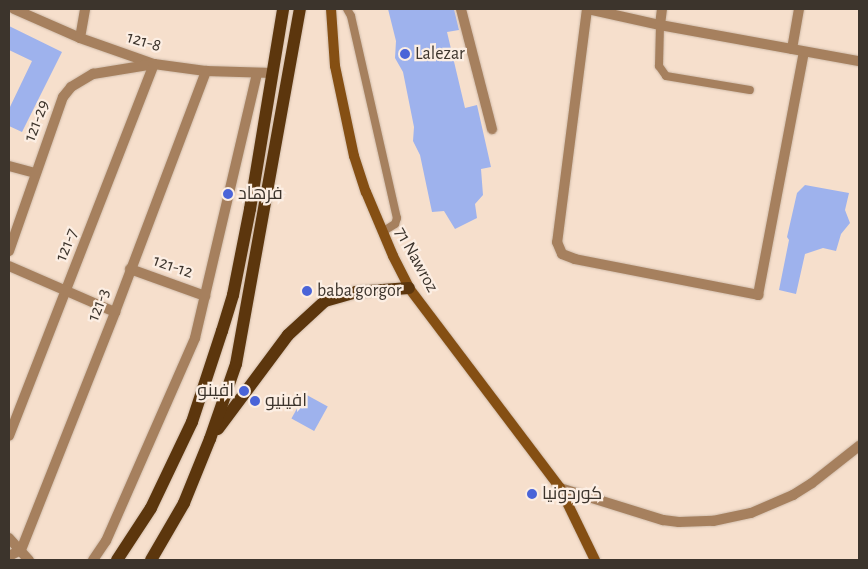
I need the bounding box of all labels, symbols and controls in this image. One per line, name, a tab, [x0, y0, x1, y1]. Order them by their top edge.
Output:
street label: 121-8	[124, 27, 164, 57]
place label: Lalezar	[415, 43, 465, 65]
marker: Lalezar	[399, 48, 411, 60]
street label: 121-29	[19, 97, 55, 145]
place label: فرهاد	[238, 183, 283, 205]
marker: فرهاد	[222, 188, 234, 200]
street label: 71 Nawroz	[389, 224, 443, 296]
street label: 121-7	[51, 225, 83, 265]
street label: 121-12	[150, 250, 196, 284]
place label: baba gorgor	[317, 280, 402, 302]
street label: 121-3	[83, 285, 115, 325]
marker: baba gorgor	[301, 285, 313, 297]
place label: افينو	[197, 380, 234, 402]
marker: افينو	[238, 385, 250, 397]
place label: افينيو	[265, 390, 307, 412]
marker: افينيو	[249, 395, 261, 407]
place label: كوردونيا	[542, 483, 602, 505]
marker: كوردونيا	[526, 488, 538, 500]

